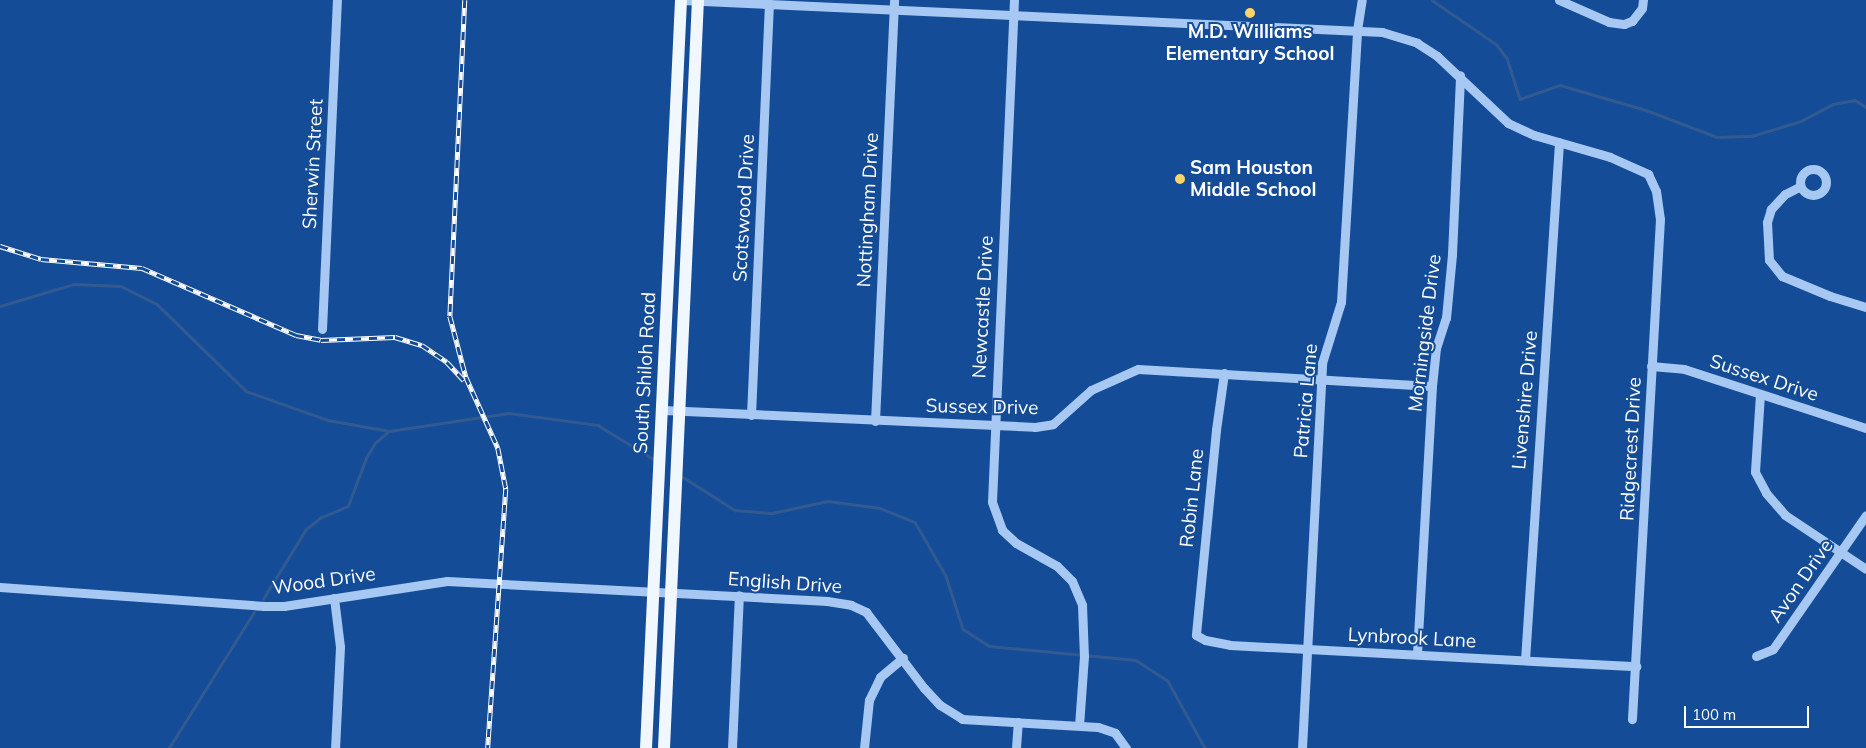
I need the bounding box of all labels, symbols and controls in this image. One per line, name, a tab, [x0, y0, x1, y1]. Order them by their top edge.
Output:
marker: M.D. Williams Elementary School	[1244, 7, 1256, 19]
place label: M.D. Williams Elementary School	[1166, 21, 1334, 65]
street label: Sherwin Street	[298, 98, 328, 230]
street label: Nottingham Drive	[853, 132, 883, 288]
street label: Scotswood Drive	[729, 133, 759, 283]
place label: Sam Houston Middle School	[1190, 157, 1316, 201]
marker: Sam Houston Middle School	[1174, 173, 1186, 185]
street label: Newcastle Drive	[968, 235, 998, 379]
street label: Morningside Drive	[1404, 253, 1446, 413]
street label: South Shiloh Road	[629, 292, 661, 454]
street label: Livenshire Drive	[1508, 330, 1542, 470]
street label: Patricia Lane	[1290, 343, 1322, 459]
street label: Sussex Drive	[1707, 350, 1821, 406]
street label: Ridgecrest Drive	[1616, 376, 1646, 522]
street label: Sussex Drive	[925, 395, 1039, 419]
street label: Robin Lane	[1175, 448, 1209, 548]
street label: Avon Drive	[1764, 535, 1838, 627]
street label: Wood Drive	[271, 562, 377, 600]
street label: English Drive	[727, 568, 843, 598]
street label: Lynbrook Lane	[1347, 623, 1477, 653]
scale bar	[1686, 696, 1811, 728]
text: 100 m	[1692, 705, 1736, 724]

